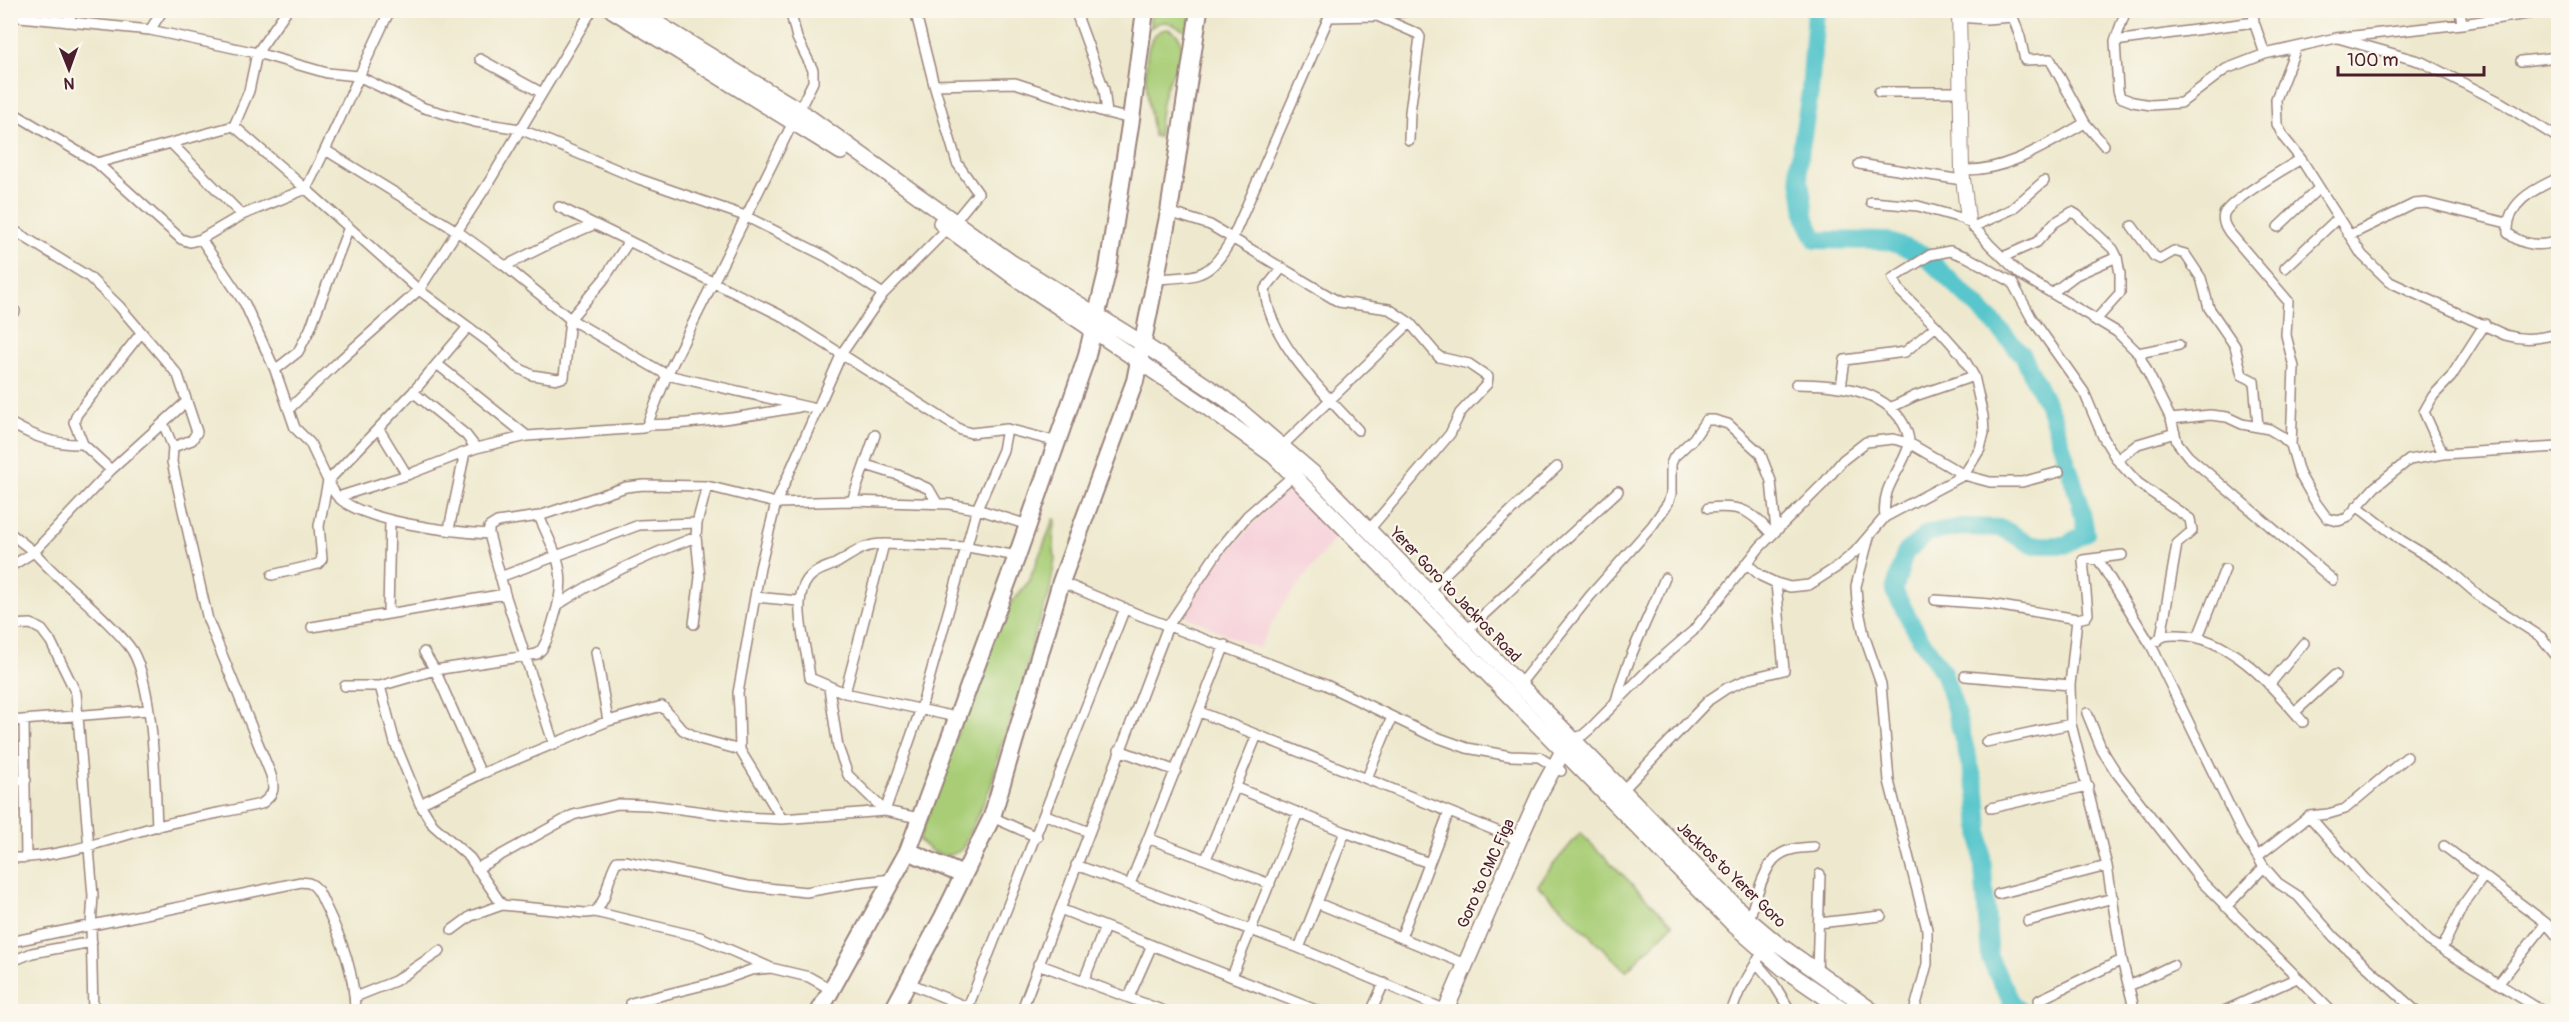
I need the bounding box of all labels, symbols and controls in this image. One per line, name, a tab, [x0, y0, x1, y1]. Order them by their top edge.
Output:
north arrow	[39, 39, 99, 99]
scale bar	[2338, 39, 2484, 77]
text: 100 m	[2347, 49, 2399, 72]
text: N	[63, 73, 75, 93]
street label: Yerer Goro to Jackros Road	[1385, 522, 1525, 667]
street label: Goro to CMC Figa	[1453, 815, 1519, 931]
street label: Jackros to Yerer Goro	[1673, 817, 1790, 932]

